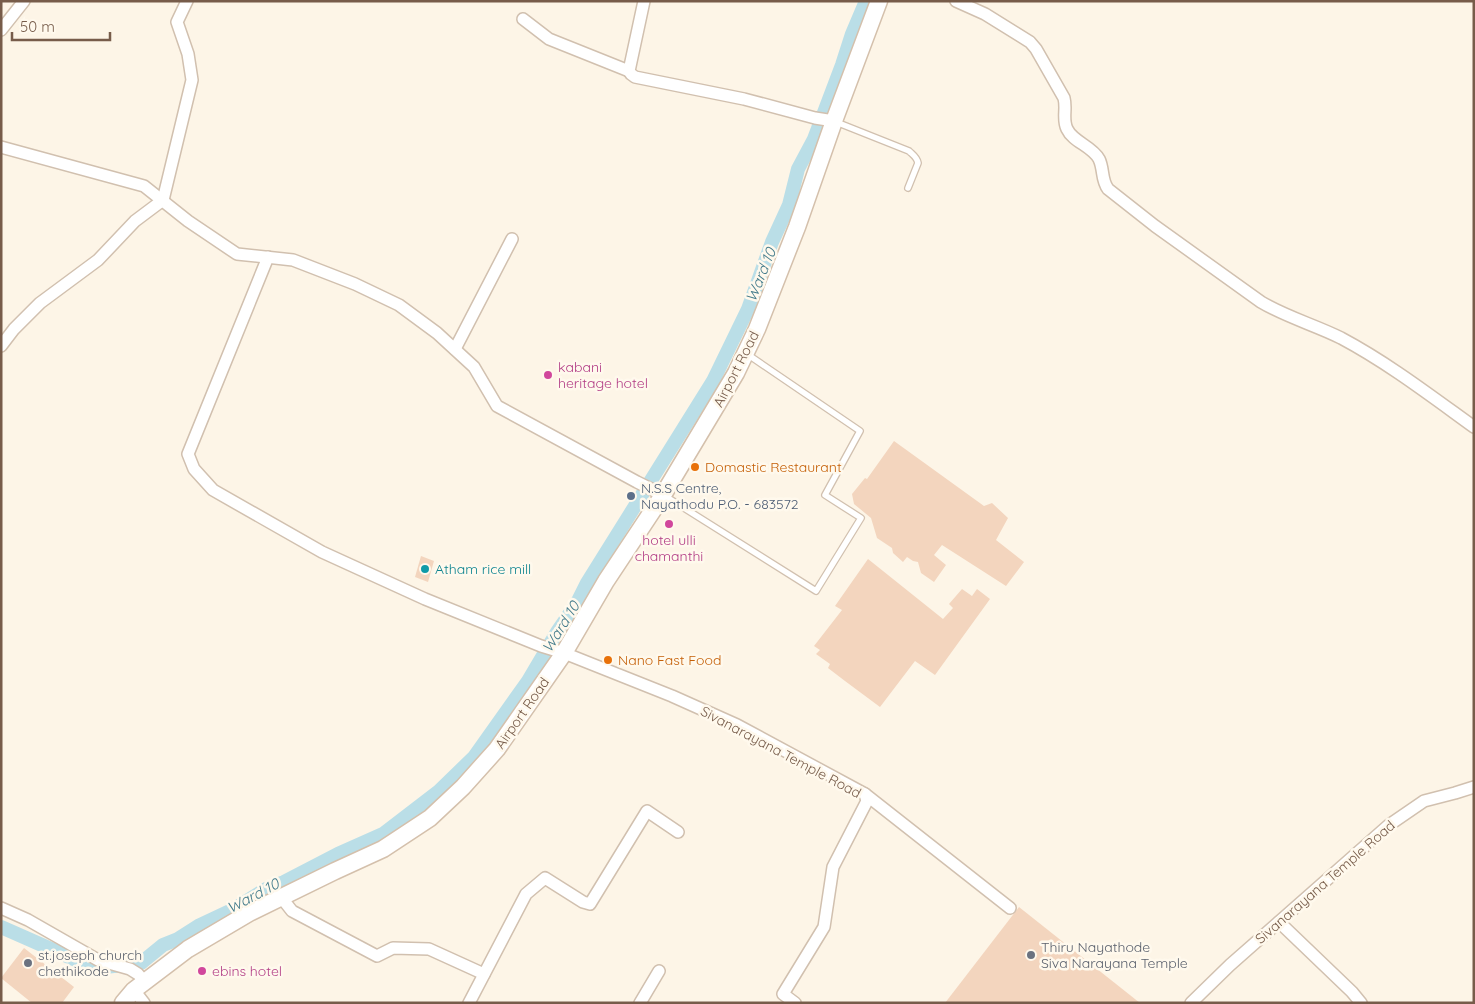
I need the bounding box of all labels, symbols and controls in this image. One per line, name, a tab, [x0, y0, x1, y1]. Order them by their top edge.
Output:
scale bar	[12, 10, 110, 42]
text: 50 m	[20, 17, 55, 36]
water label: Ward 10	[741, 244, 780, 305]
street label: Airport Road	[709, 328, 763, 410]
place label: kabani heritage hotel	[558, 358, 648, 392]
marker: kabani heritage hotel	[542, 369, 554, 381]
place label: Domastic Restaurant	[705, 458, 842, 476]
marker: Domastic Restaurant	[689, 461, 701, 473]
place label: N.S.S Centre, Nayathodu P.O. - 683572	[641, 479, 799, 513]
marker: N.S.S Centre, Nayathodu P.O. - 683572	[625, 490, 637, 502]
marker: hotel ulli chamanthi	[663, 518, 675, 530]
place label: hotel ulli chamanthi	[635, 531, 703, 565]
place label: Atham rice mill	[435, 560, 531, 578]
marker: Atham rice mill	[419, 563, 431, 575]
water label: Ward 10	[538, 597, 584, 656]
place label: Nano Fast Food	[618, 651, 721, 669]
marker: Nano Fast Food	[602, 654, 614, 666]
street label: Airport Road	[491, 674, 553, 752]
street label: Sivanarayana Temple Road	[698, 702, 864, 802]
street label: Sivanarayana Temple Road	[1251, 816, 1399, 948]
water label: Ward 10	[223, 873, 283, 917]
place label: Thiru Nayathode Siva Narayana Temple	[1041, 938, 1188, 972]
place label: st.joseph church chethikode	[38, 946, 142, 980]
marker: Thiru Nayathode Siva Narayana Temple	[1025, 949, 1037, 961]
marker: st.joseph church chethikode	[22, 957, 34, 969]
place label: ebins hotel	[212, 962, 282, 980]
marker: ebins hotel	[196, 965, 208, 977]

